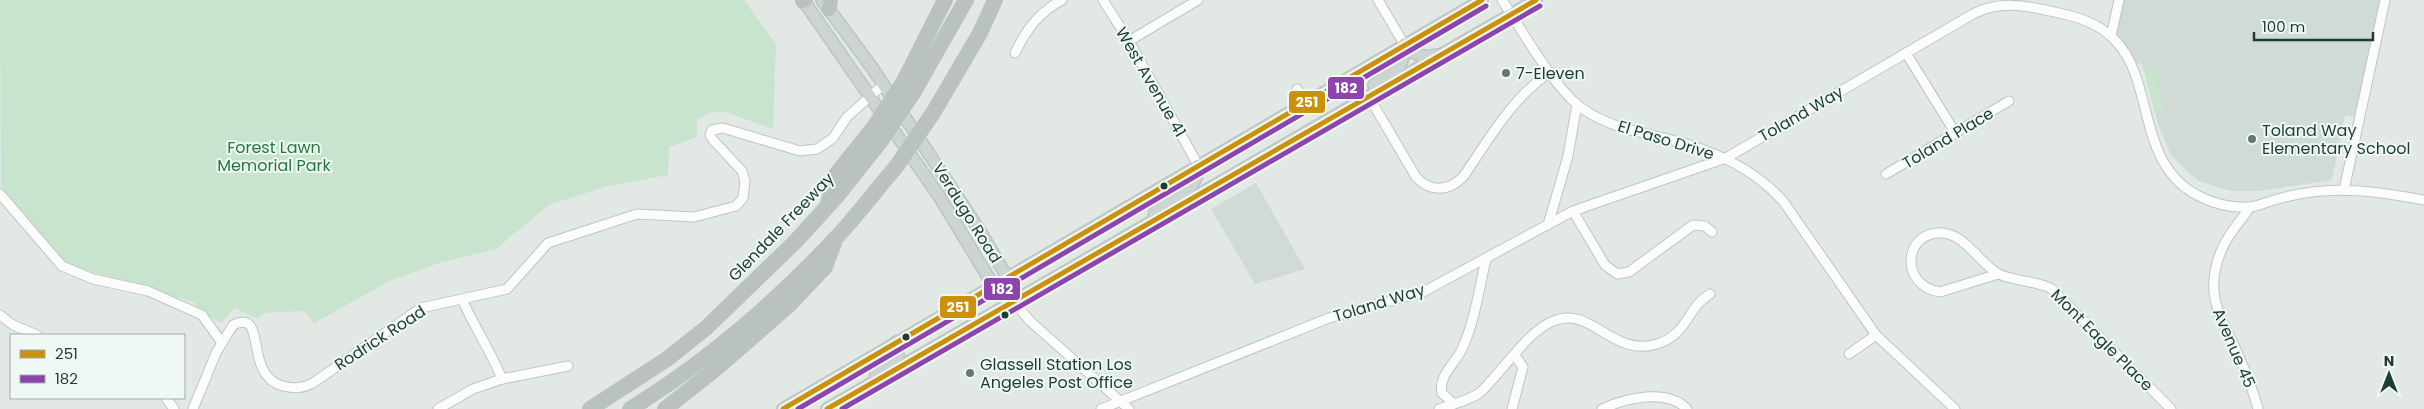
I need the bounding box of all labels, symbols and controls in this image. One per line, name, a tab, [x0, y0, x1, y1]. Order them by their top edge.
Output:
scale bar	[2254, 10, 2373, 42]
text: 100 m	[2262, 16, 2305, 37]
street label: West Avenue 41	[1110, 23, 1192, 141]
place label: 7-Eleven	[1516, 62, 1585, 85]
marker: 7-Eleven	[1500, 67, 1512, 79]
line badge: 182	[1327, 76, 1365, 100]
text: 182	[1335, 78, 1357, 98]
street label: Toland Way	[1754, 80, 1848, 148]
line badge: 251	[1288, 90, 1326, 114]
text: 251	[1296, 92, 1318, 112]
street label: Toland Place	[1898, 102, 1998, 174]
street label: El Paso Drive	[1615, 114, 1717, 166]
place label: Toland Way Elementary School	[2262, 119, 2410, 160]
marker: Toland Way Elementary School	[2246, 133, 2258, 145]
park label: Forest Lawn Memorial Park	[217, 136, 332, 177]
street label: Verdugo Road	[927, 158, 1007, 268]
street label: Glendale Freeway	[723, 168, 839, 286]
unlabelled marker	[1159, 181, 1169, 191]
line badge: 182	[983, 277, 1021, 301]
street label: Toland Way	[1330, 278, 1428, 328]
text: 182	[991, 279, 1013, 299]
street label: Mont Eagle Place	[2046, 284, 2158, 396]
line badge: 251	[939, 295, 977, 319]
text: 251	[947, 297, 969, 317]
street label: Rodrick Road	[330, 300, 430, 376]
street label: Avenue 45	[2207, 305, 2261, 391]
unlabelled marker	[1000, 310, 1010, 320]
unlabelled marker	[901, 332, 911, 342]
legend	[10, 334, 185, 399]
text: 251	[55, 343, 78, 364]
north arrow	[2364, 349, 2414, 399]
text: N	[2384, 351, 2394, 371]
place label: Glassell Station Los Angeles Post Office	[980, 353, 1133, 394]
marker: Glassell Station Los Angeles Post Office	[964, 367, 976, 379]
text: 182	[55, 368, 78, 389]

